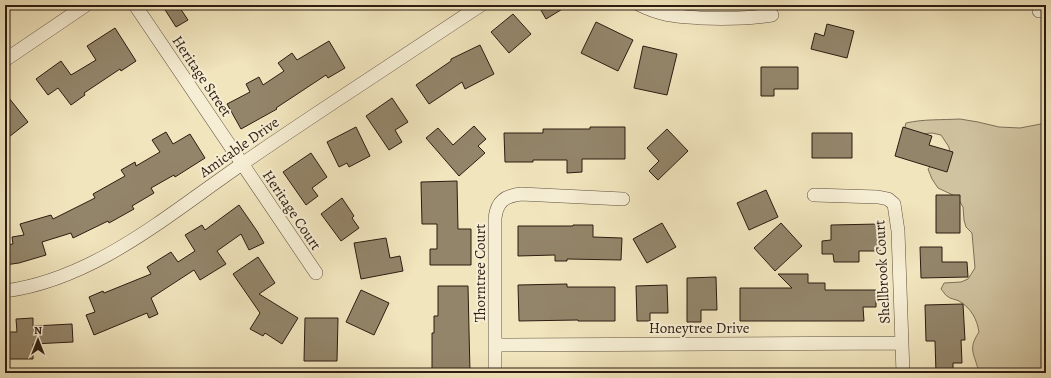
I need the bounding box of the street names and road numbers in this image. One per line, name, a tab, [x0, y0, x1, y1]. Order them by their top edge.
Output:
street label: Heritage Street	[167, 32, 237, 120]
street label: Amicable Drive	[194, 112, 283, 182]
street label: Heritage Court	[258, 166, 326, 254]
street label: Shellbrook Court	[869, 220, 895, 324]
street label: Thorntree Court	[470, 224, 490, 322]
street label: Honeytree Drive	[649, 318, 750, 338]

